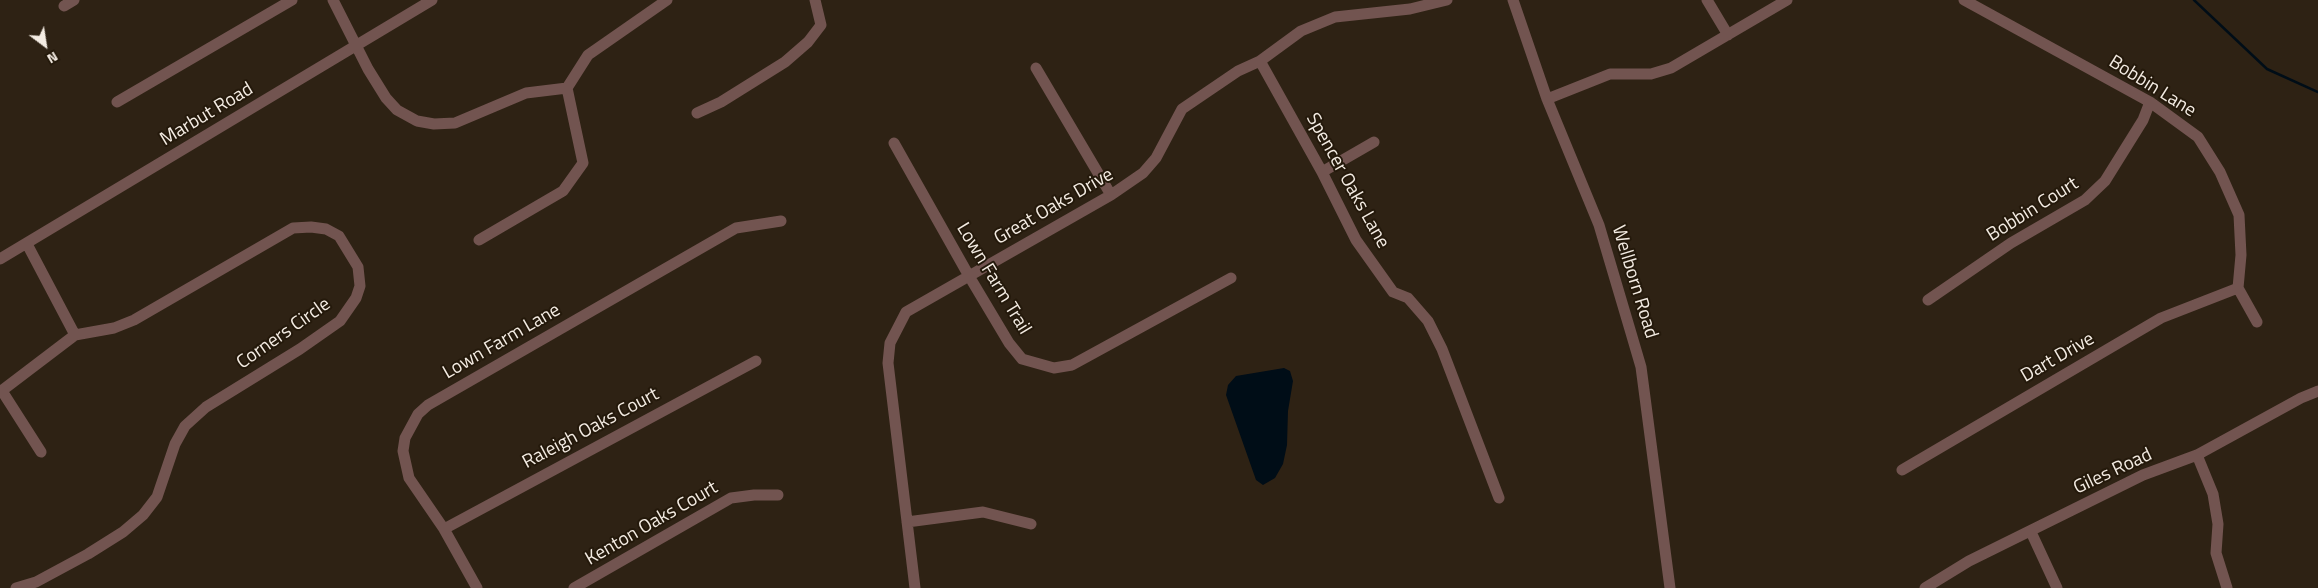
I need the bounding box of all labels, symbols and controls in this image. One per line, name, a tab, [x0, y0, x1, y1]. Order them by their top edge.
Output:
north arrow	[20, 20, 70, 70]
text: N	[43, 47, 63, 70]
street label: Bobbin Lane	[2104, 51, 2200, 123]
street label: Marbut Road	[157, 78, 257, 152]
street label: Spencer Oaks Lane	[1300, 109, 1394, 253]
street label: Great Oaks Drive	[990, 164, 1118, 250]
street label: Bobbin Court	[1983, 173, 2083, 247]
street label: Lown Farm Trail	[951, 219, 1035, 339]
street label: Wellborn Road	[1606, 223, 1662, 341]
street label: Corners Circle	[233, 293, 335, 375]
street label: Lown Farm Lane	[439, 299, 565, 385]
street label: Dart Drive	[2017, 328, 2099, 388]
street label: Raleigh Oaks Court	[519, 383, 663, 475]
street label: Giles Road	[2070, 444, 2156, 500]
street label: Kenton Oaks Court	[582, 477, 722, 571]

